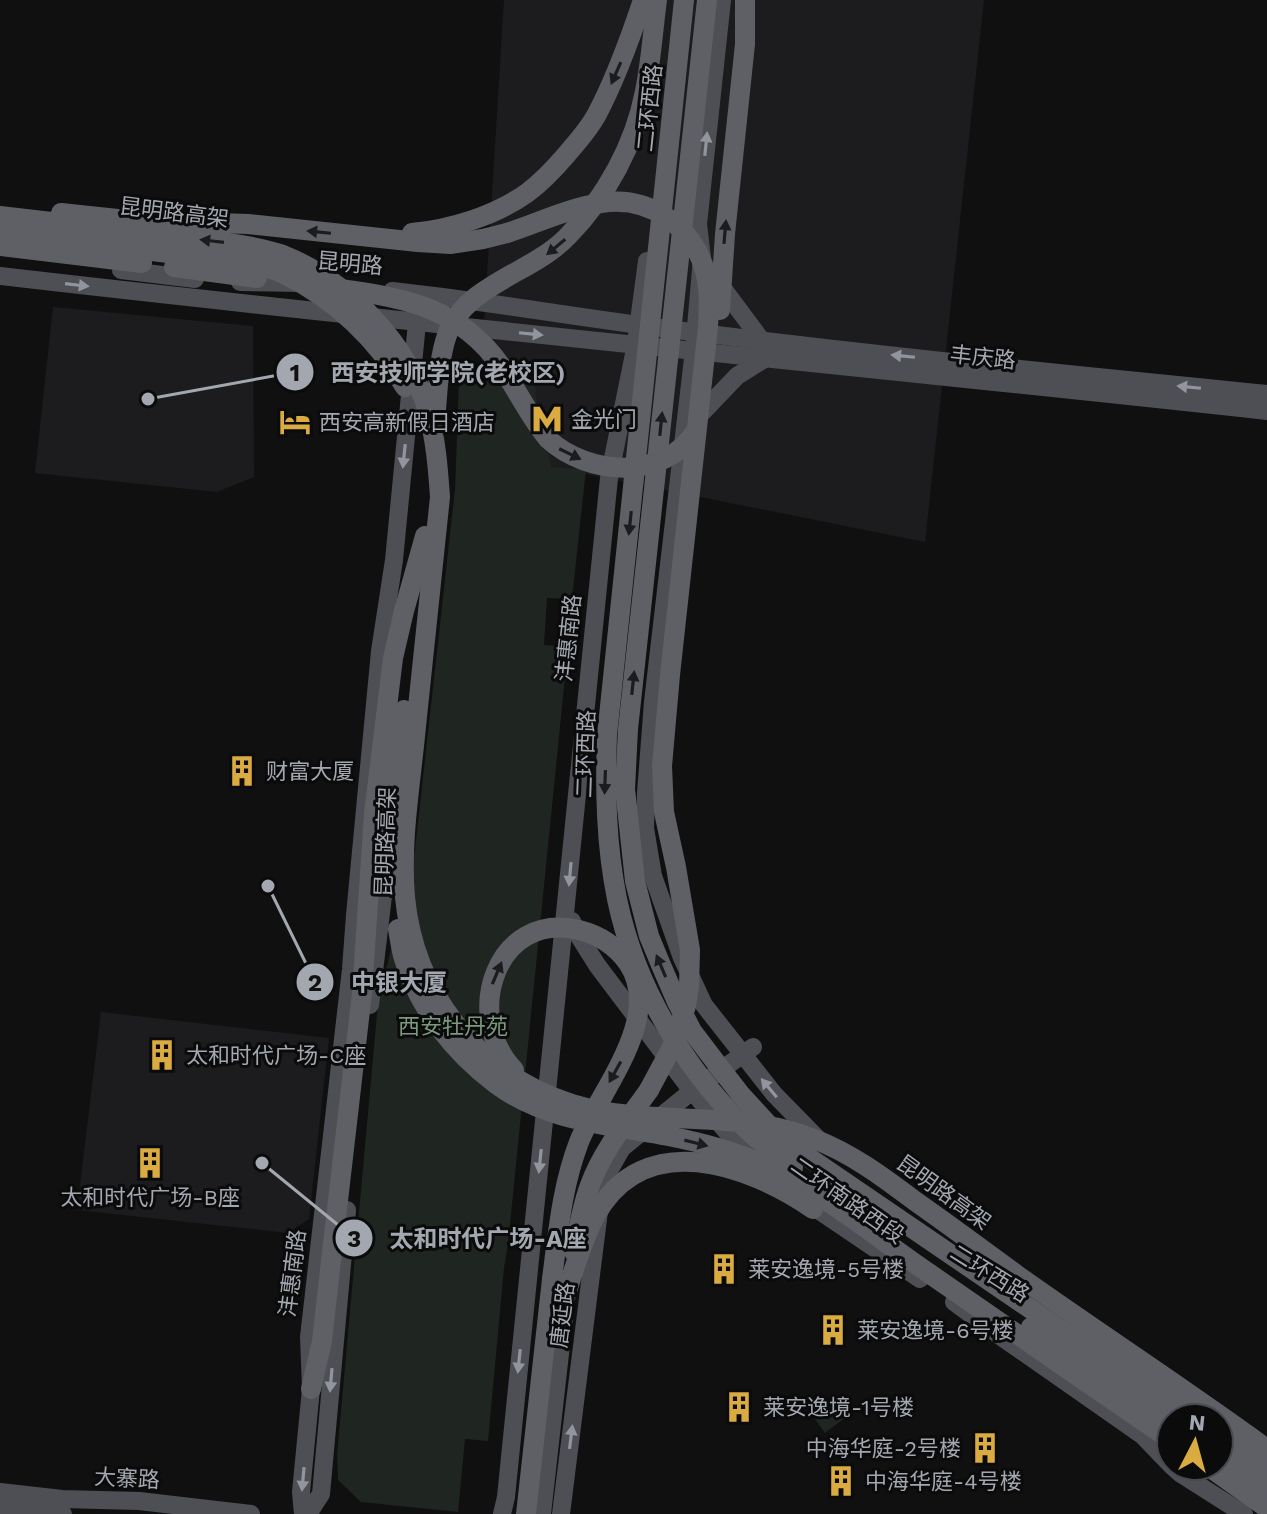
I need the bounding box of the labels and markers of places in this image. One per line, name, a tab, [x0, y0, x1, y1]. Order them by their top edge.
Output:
callout: 西安技师学院(老校区)	[275, 348, 582, 396]
metro station icon: 金光门	[530, 402, 564, 436]
hotel icon: 西安高新假日酒店	[278, 405, 312, 439]
place label: 金光门	[571, 407, 637, 432]
place label: 西安高新假日酒店	[319, 410, 495, 435]
building icon: 财富大厦	[225, 754, 259, 788]
place label: 财富大厦	[266, 759, 354, 784]
callout: 中银大厦	[295, 958, 463, 1006]
building icon: 太和时代广场-C座	[145, 1038, 179, 1072]
place label: 太和时代广场-C座	[186, 1043, 366, 1068]
building icon: 太和时代广场-B座	[133, 1146, 167, 1180]
place label: 太和时代广场-B座	[60, 1185, 240, 1210]
callout: 太和时代广场-A座	[334, 1214, 602, 1262]
building icon: 莱安逸境-5号楼	[707, 1252, 741, 1286]
place label: 莱安逸境-5号楼	[748, 1257, 904, 1282]
building icon: 莱安逸境-6号楼	[816, 1313, 850, 1347]
place label: 莱安逸境-6号楼	[857, 1318, 1014, 1343]
building icon: 莱安逸境-1号楼	[722, 1390, 756, 1424]
place label: 莱安逸境-1号楼	[763, 1395, 914, 1420]
building icon: 中海华庭-2号楼	[968, 1431, 1002, 1465]
place label: 中海华庭-2号楼	[806, 1436, 961, 1461]
building icon: 中海华庭-4号楼	[824, 1464, 858, 1498]
place label: 中海华庭-4号楼	[865, 1469, 1022, 1494]

